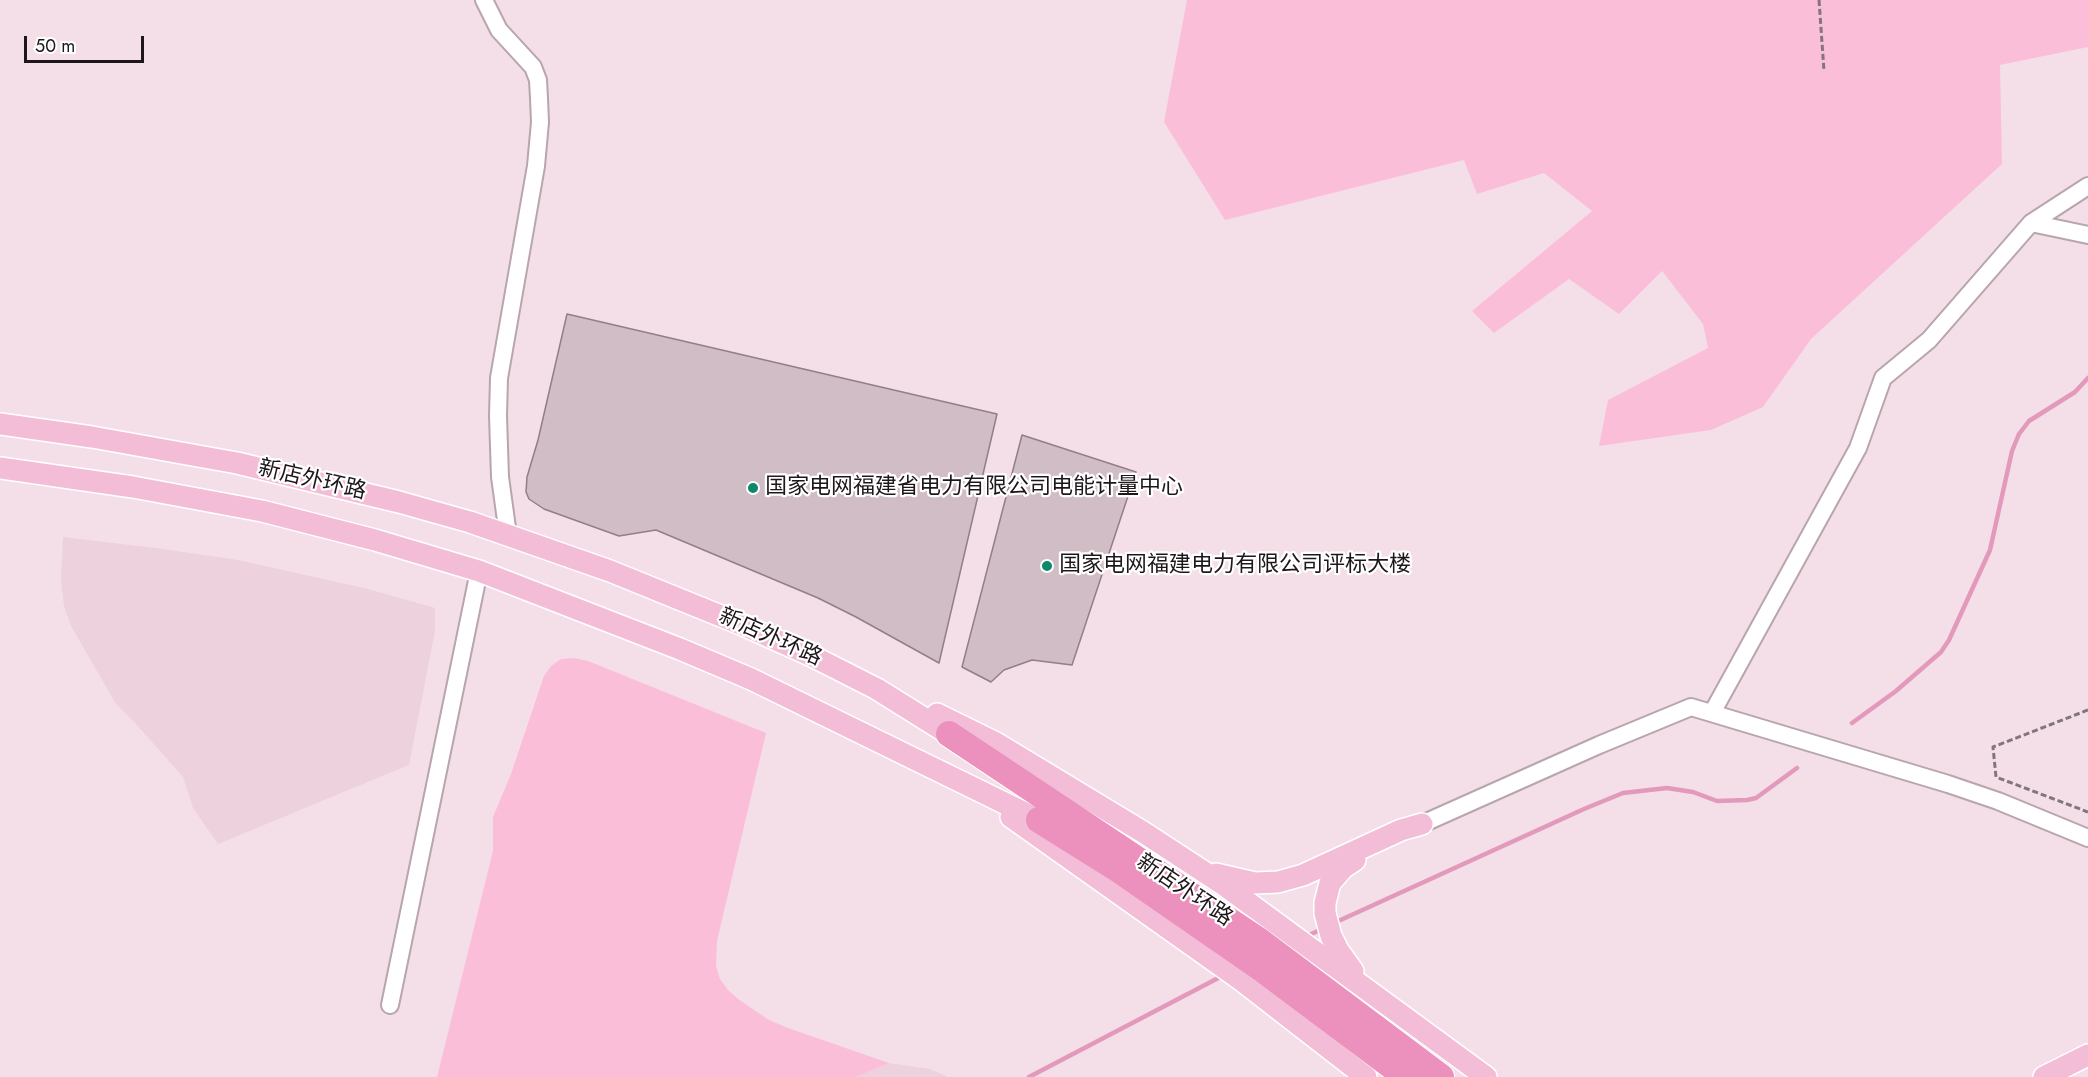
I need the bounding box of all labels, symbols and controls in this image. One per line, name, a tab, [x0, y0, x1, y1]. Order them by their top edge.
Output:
scale bar	[27, 24, 147, 62]
text: 50 m	[35, 33, 75, 59]
street label: 新店外环路	[255, 456, 369, 506]
place label: 国家电网福建省电力有限公司电能计量中心	[765, 475, 1183, 501]
marker: 国家电网福建省电力有限公司电能计量中心	[746, 481, 760, 495]
place label: 国家电网福建电力有限公司评标大楼	[1059, 553, 1411, 579]
marker: 国家电网福建电力有限公司评标大楼	[1040, 559, 1054, 573]
street label: 新店外环路	[714, 604, 826, 672]
street label: 新店外环路	[1131, 849, 1237, 933]

